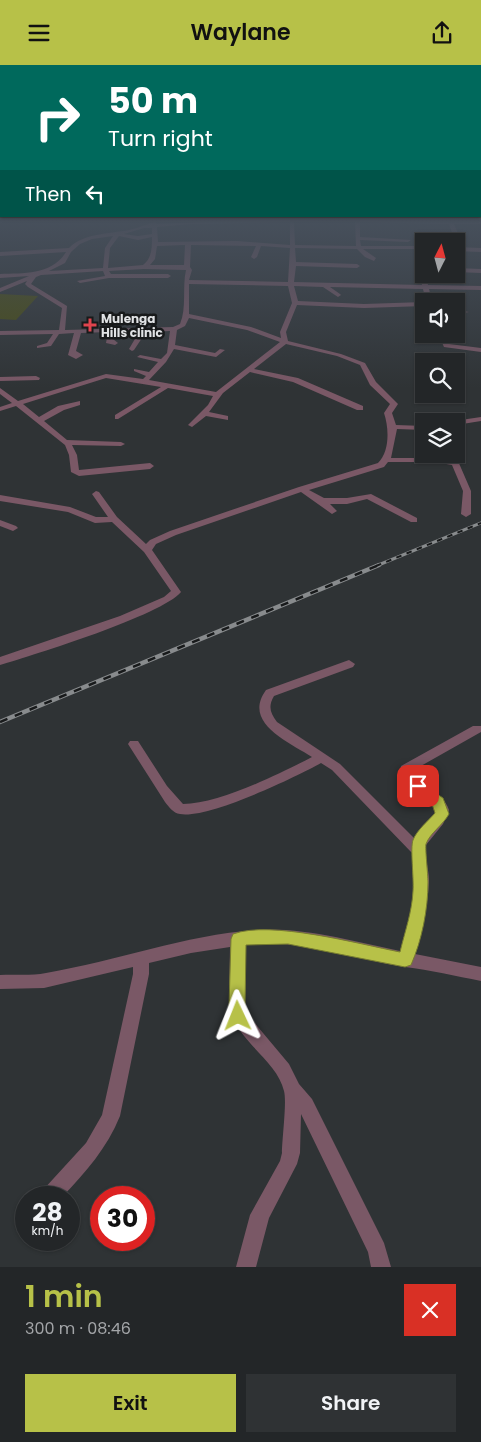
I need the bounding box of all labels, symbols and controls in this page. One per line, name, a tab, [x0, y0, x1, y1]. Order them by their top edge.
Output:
text: Waylane	[191, 17, 290, 48]
icon: menu	[25, 19, 53, 47]
icon: share	[428, 19, 456, 47]
text: 50 m	[108, 76, 198, 125]
icon: right	[25, 85, 90, 150]
text: Turn right	[108, 123, 213, 154]
icon: left	[81, 180, 109, 208]
text: Then	[25, 181, 71, 208]
north arrow	[415, 233, 465, 283]
map controls	[415, 233, 465, 463]
button: sound	[415, 293, 465, 343]
place label: Mulenga Hills clinic	[101, 310, 163, 341]
marker: Mulenga Hills clinic	[83, 318, 97, 332]
button: search	[415, 353, 465, 403]
button: layers	[415, 413, 465, 463]
pin	[397, 765, 439, 807]
icon: arrive	[404, 772, 432, 800]
position arrow	[211, 989, 263, 1041]
speed limit sign: 30	[90, 1186, 155, 1251]
text: 28	[32, 1195, 63, 1230]
text: km/h	[32, 1222, 63, 1239]
text: 1 min	[25, 1275, 103, 1318]
button: close	[404, 1284, 456, 1336]
text: 300 m · 08:46	[25, 1317, 131, 1340]
button: Exit	[25, 1374, 236, 1432]
button: Share	[246, 1374, 456, 1432]

